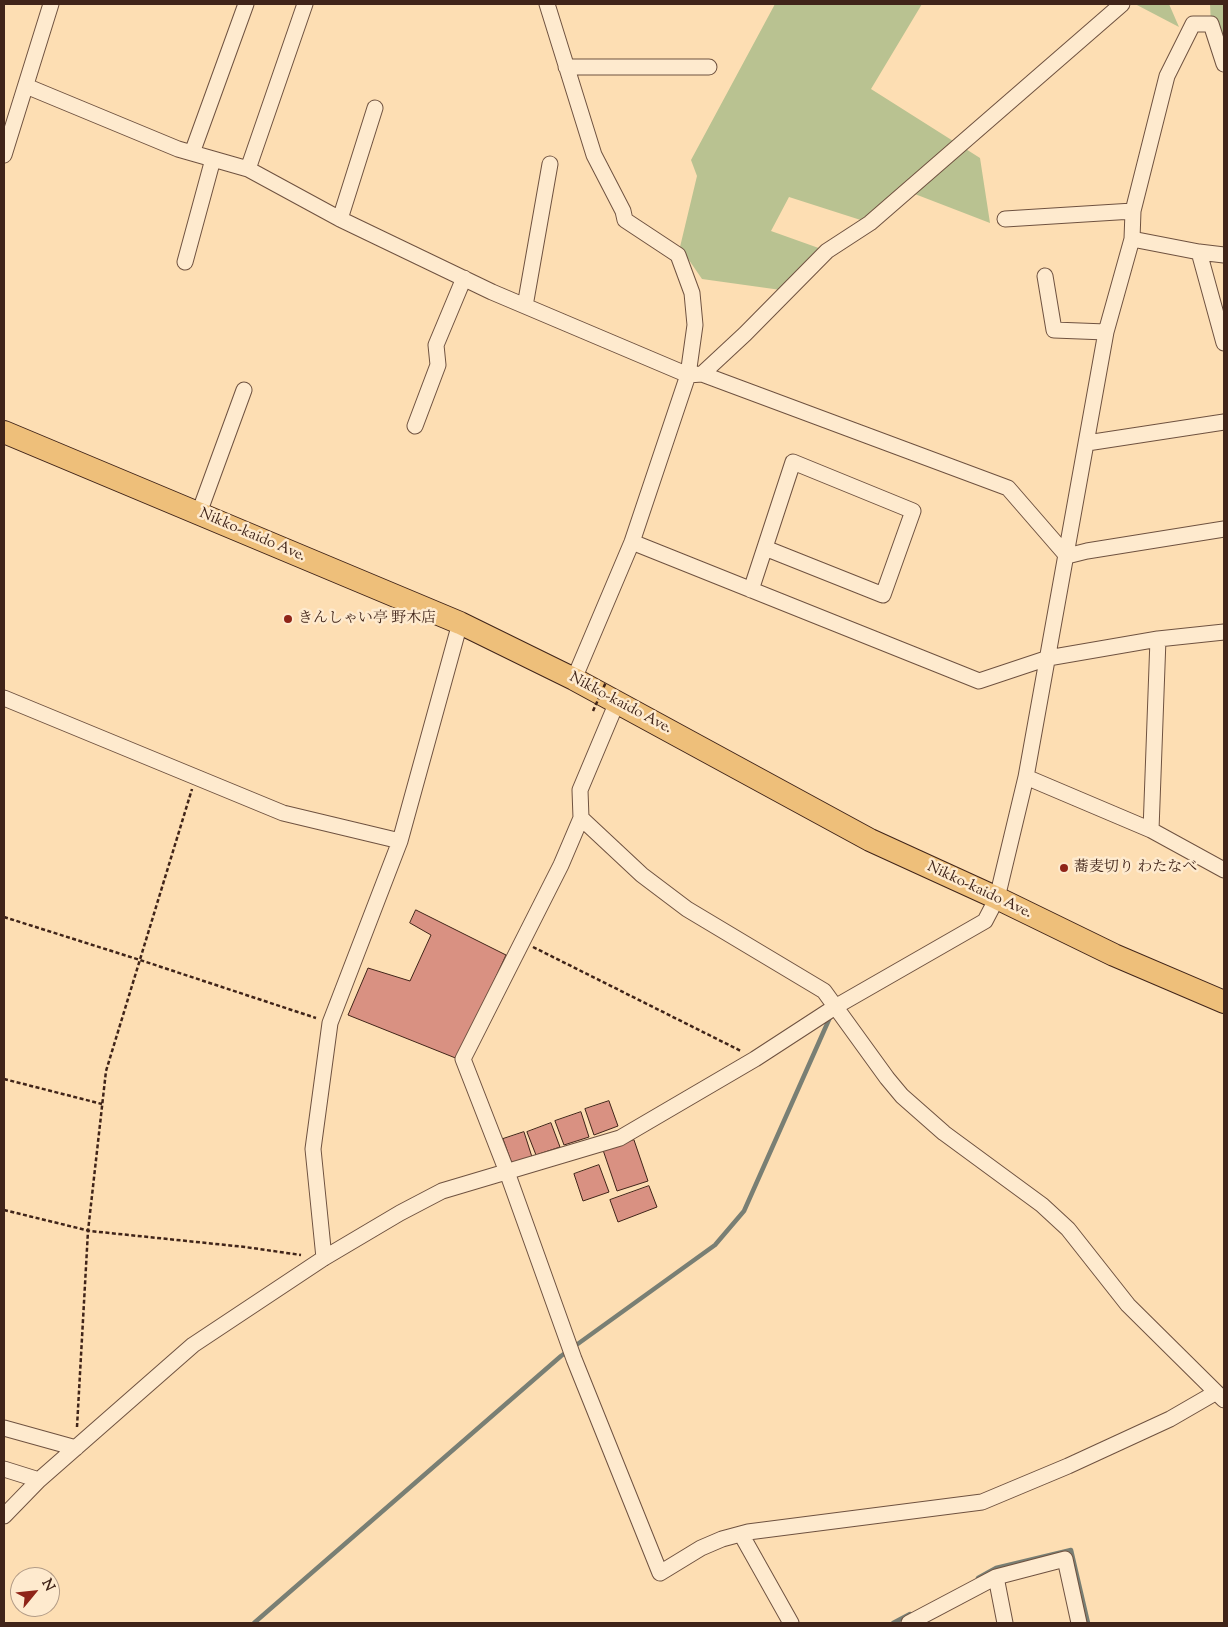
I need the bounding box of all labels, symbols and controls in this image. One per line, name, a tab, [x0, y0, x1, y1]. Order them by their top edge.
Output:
street label: Nikko-kaido Ave.	[196, 506, 308, 566]
place label: きんしゃい亭 野木店	[298, 610, 436, 628]
marker: きんしゃい亭 野木店	[282, 613, 294, 625]
street label: Nikko-kaido Ave.	[566, 669, 674, 739]
street label: Nikko-kaido Ave.	[924, 859, 1034, 923]
place label: 蕎麦切り わたなべ	[1074, 859, 1197, 877]
marker: 蕎麦切り わたなべ	[1058, 862, 1070, 874]
north arrow	[10, 1567, 60, 1617]
text: N	[36, 1576, 59, 1595]

